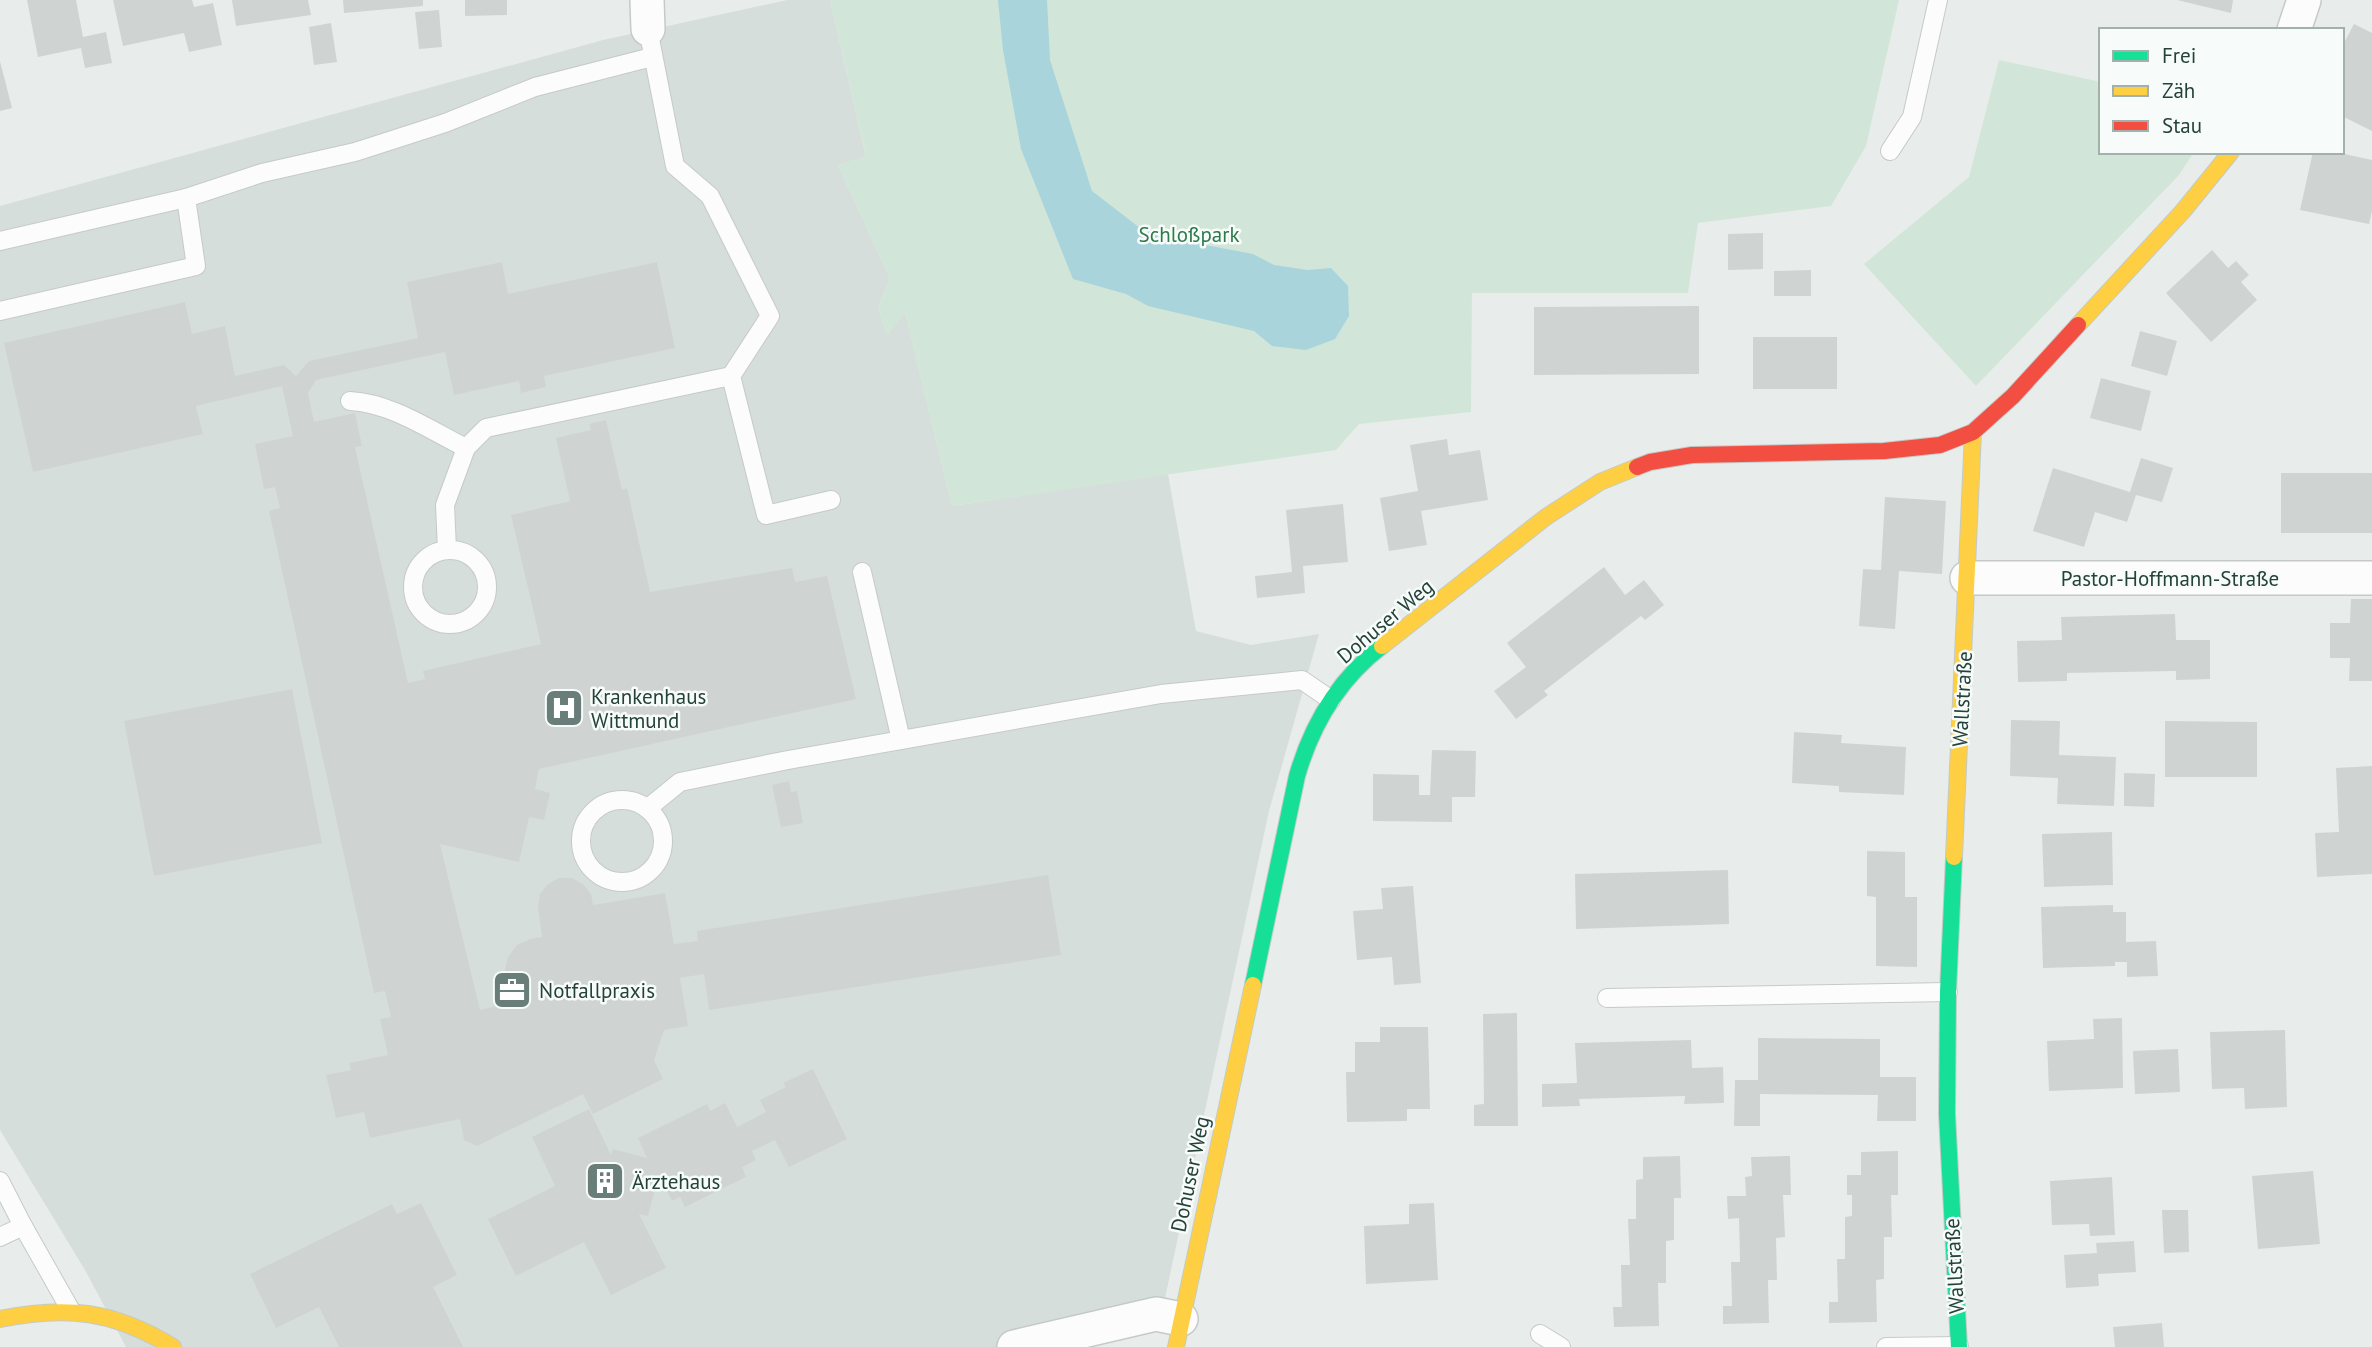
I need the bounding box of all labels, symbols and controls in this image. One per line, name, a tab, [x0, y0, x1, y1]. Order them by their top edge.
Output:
legend	[2099, 28, 2344, 154]
text: Frei	[2162, 42, 2196, 69]
text: Zäh	[2162, 77, 2195, 104]
text: Stau	[2162, 112, 2202, 139]
park label: Schloßpark	[1139, 221, 1239, 248]
street label: Pastor-Hoffmann-Straße	[2061, 565, 2279, 592]
street label: Dohuser Weg	[1331, 573, 1439, 669]
street label: Wallstraße	[1946, 650, 1978, 748]
place label: Krankenhaus Wittmund	[591, 683, 706, 734]
hospital icon: Krankenhaus Wittmund	[543, 687, 585, 729]
office icon: Notfallpraxis	[491, 969, 533, 1011]
place label: Notfallpraxis	[539, 977, 655, 1004]
street label: Dohuser Weg	[1165, 1114, 1215, 1234]
building icon: Ärztehaus	[584, 1160, 626, 1202]
place label: Ärztehaus	[632, 1168, 720, 1195]
street label: Wallstraße	[1938, 1217, 1970, 1315]

